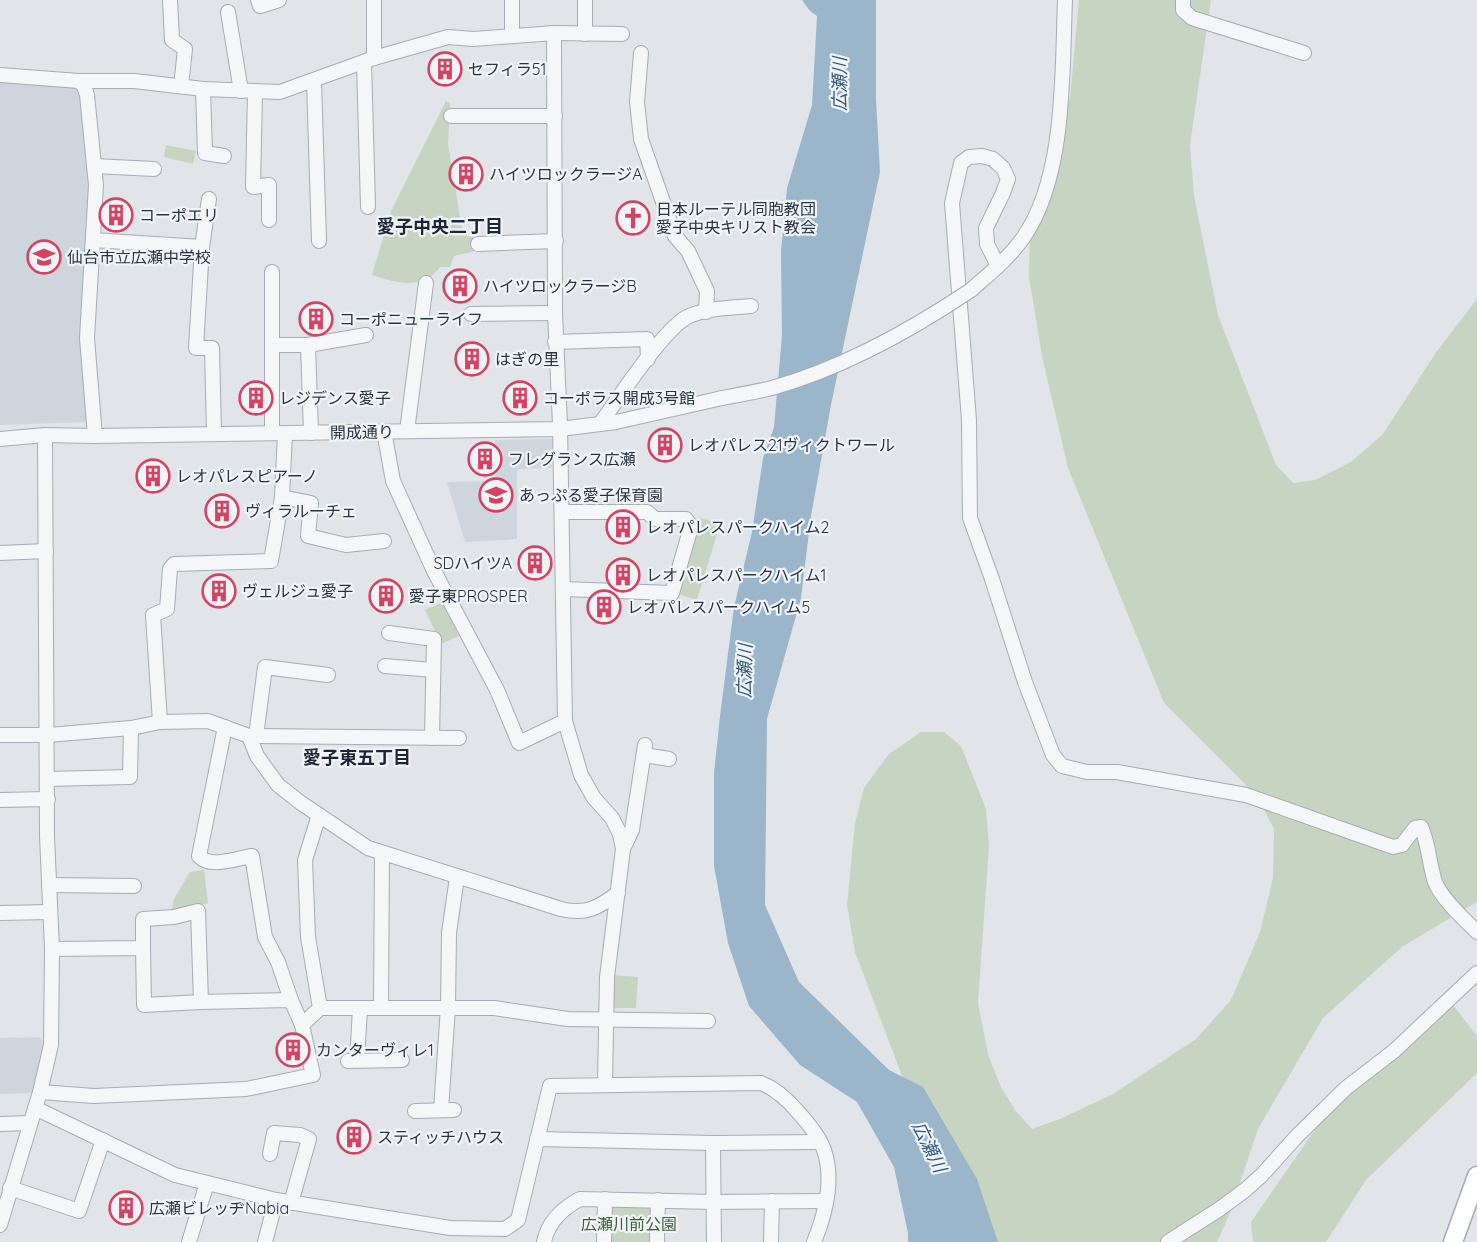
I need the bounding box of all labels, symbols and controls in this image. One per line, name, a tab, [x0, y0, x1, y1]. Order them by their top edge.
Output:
building icon: セフィラ51	[427, 51, 463, 87]
water label: 広瀬川	[828, 55, 851, 111]
place label: セフィラ51	[468, 59, 546, 79]
building icon: ハイツロックラージA	[448, 156, 484, 192]
place label: ハイツロックラージA	[489, 164, 643, 184]
building icon: コーポエリ	[98, 197, 134, 233]
place label: 日本ルーテル同胞教団 愛子中央キリスト教会	[656, 199, 816, 237]
church icon: 日本ルーテル同胞教団 愛子中央キリスト教会	[615, 200, 651, 236]
place label: コーポエリ	[139, 205, 219, 225]
district label: 愛子中央二丁目	[377, 215, 503, 238]
school or university icon: 仙台市立広瀬中学校	[26, 239, 62, 275]
place label: 仙台市立広瀬中学校	[67, 247, 211, 267]
building icon: ハイツロックラージB	[442, 268, 478, 304]
place label: ハイツロックラージB	[483, 276, 637, 296]
building icon: コーポニューライフ	[298, 301, 334, 337]
place label: コーポニューライフ	[339, 309, 483, 329]
building icon: はぎの里	[454, 341, 490, 377]
place label: はぎの里	[495, 349, 559, 369]
building icon: レジデンス愛子	[238, 380, 274, 416]
building icon: コーポラス開成3号館	[502, 380, 538, 416]
place label: レジデンス愛子	[279, 388, 391, 408]
place label: コーポラス開成3号館	[543, 388, 695, 408]
street label: 開成通り	[330, 421, 394, 443]
building icon: レオパレス21ヴィクトワール	[647, 427, 683, 463]
place label: レオパレス21ヴィクトワール	[688, 435, 895, 455]
building icon: フレグランス広瀬	[467, 441, 503, 477]
place label: フレグランス広瀬	[508, 449, 636, 469]
building icon: レオパレスピアーノ	[135, 458, 171, 494]
place label: レオパレスピアーノ	[176, 466, 318, 486]
school or university icon: あっぷる愛子保育園	[478, 477, 514, 513]
place label: あっぷる愛子保育園	[519, 485, 663, 505]
building icon: ヴィラルーチェ	[204, 493, 240, 529]
place label: ヴィラルーチェ	[245, 501, 357, 521]
building icon: レオパレスパークハイム2	[605, 509, 641, 545]
place label: レオパレスパークハイム2	[646, 517, 830, 537]
building icon: SDハイツA	[517, 545, 553, 581]
place label: SDハイツA	[433, 553, 512, 573]
building icon: レオパレスパークハイム1	[605, 557, 641, 593]
place label: レオパレスパークハイム1	[646, 565, 826, 585]
building icon: ヴェルジュ愛子	[201, 573, 237, 609]
building icon: 愛子東PROSPER	[368, 578, 404, 614]
place label: ヴェルジュ愛子	[242, 581, 353, 601]
place label: 愛子東PROSPER	[409, 586, 528, 606]
building icon: レオパレスパークハイム5	[586, 589, 622, 625]
place label: レオパレスパークハイム5	[627, 597, 810, 617]
water label: 広瀬川	[733, 642, 757, 698]
district label: 愛子東五丁目	[303, 746, 411, 769]
building icon: カンターヴィレ1	[275, 1032, 311, 1068]
place label: カンターヴィレ1	[316, 1040, 434, 1060]
water label: 広瀬川	[907, 1117, 952, 1178]
building icon: スティッチハウス	[336, 1119, 372, 1155]
place label: スティッチハウス	[377, 1127, 504, 1147]
building icon: 広瀬ビレッヂNabia	[108, 1190, 144, 1226]
place label: 広瀬ビレッヂNabia	[149, 1198, 289, 1218]
park label: 広瀬川前公園	[581, 1214, 677, 1234]

